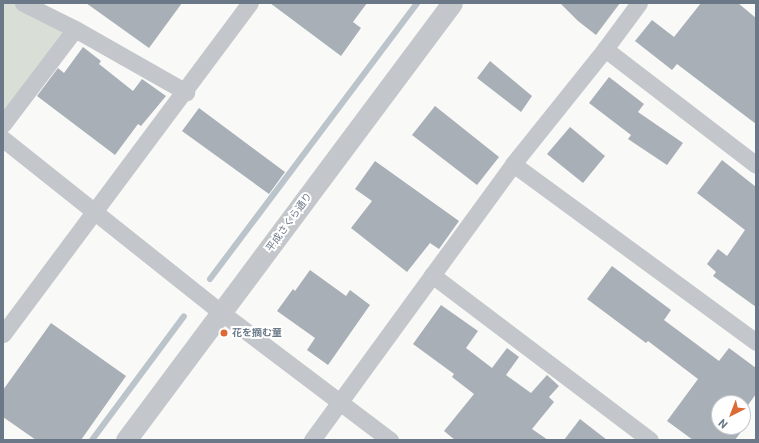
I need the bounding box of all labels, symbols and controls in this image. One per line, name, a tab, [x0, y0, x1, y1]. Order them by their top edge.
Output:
street label: 平成さくら通り	[264, 190, 314, 254]
place label: 花を摘む童	[232, 327, 282, 339]
marker: 花を摘む童	[219, 328, 229, 338]
north arrow	[711, 395, 751, 435]
text: N	[716, 416, 731, 431]

